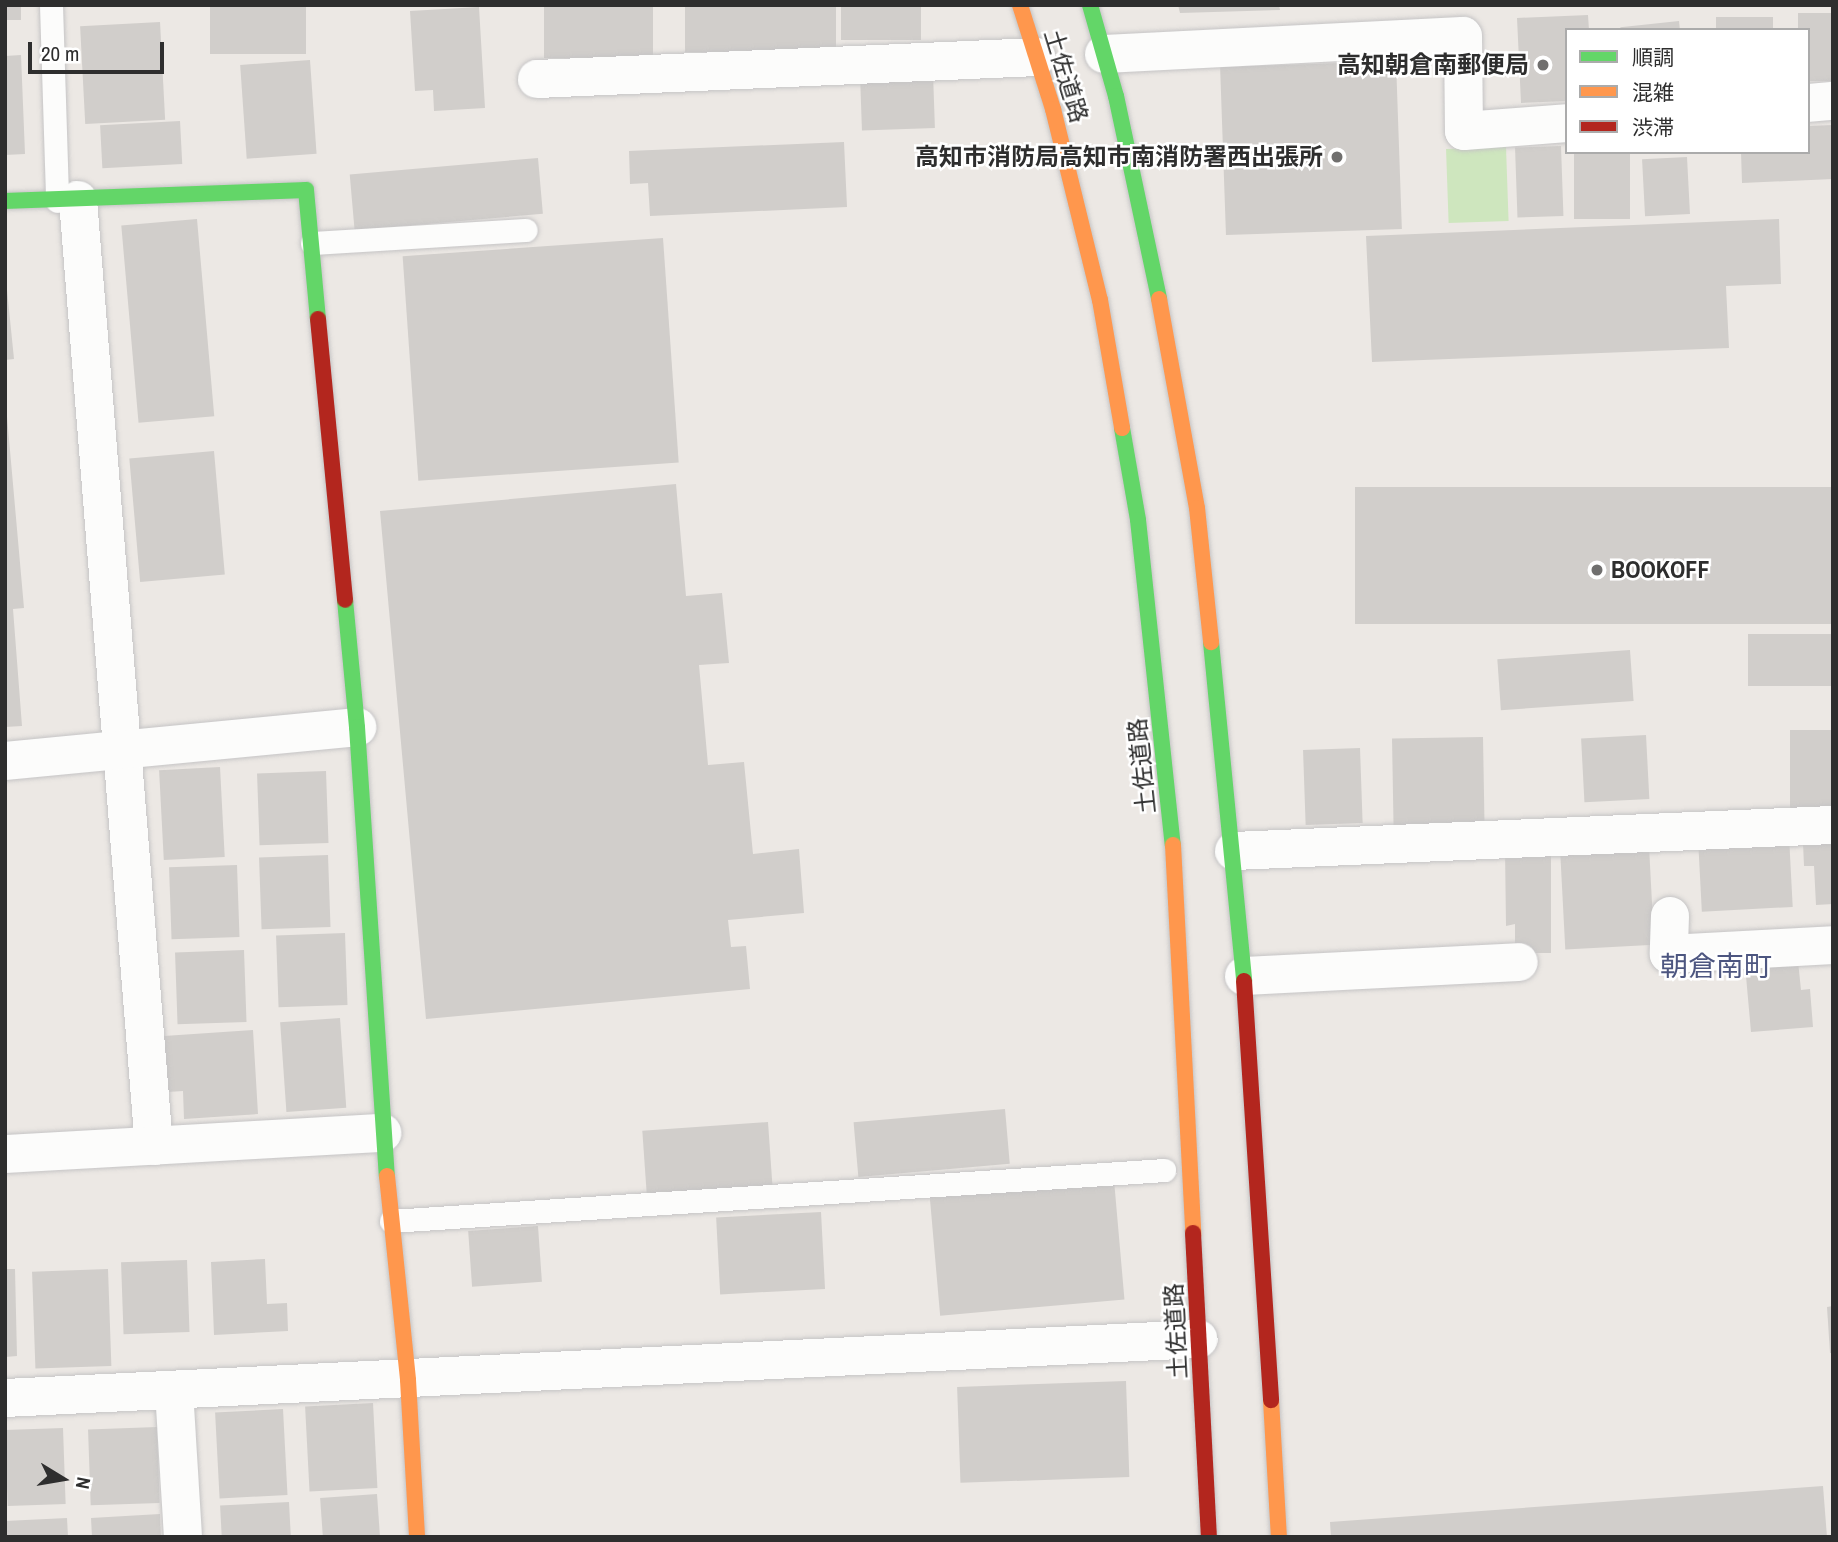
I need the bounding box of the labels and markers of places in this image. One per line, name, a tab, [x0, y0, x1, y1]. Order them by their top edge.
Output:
place label: 高知朝倉南郵便局	[1337, 51, 1529, 79]
marker: 高知朝倉南郵便局	[1535, 57, 1551, 73]
place label: 高知市消防局高知市南消防署西出張所	[915, 143, 1323, 171]
marker: 高知市消防局高知市南消防署西出張所	[1329, 149, 1345, 165]
place label: BOOKOFF	[1611, 556, 1709, 584]
marker: BOOKOFF	[1589, 562, 1605, 578]

